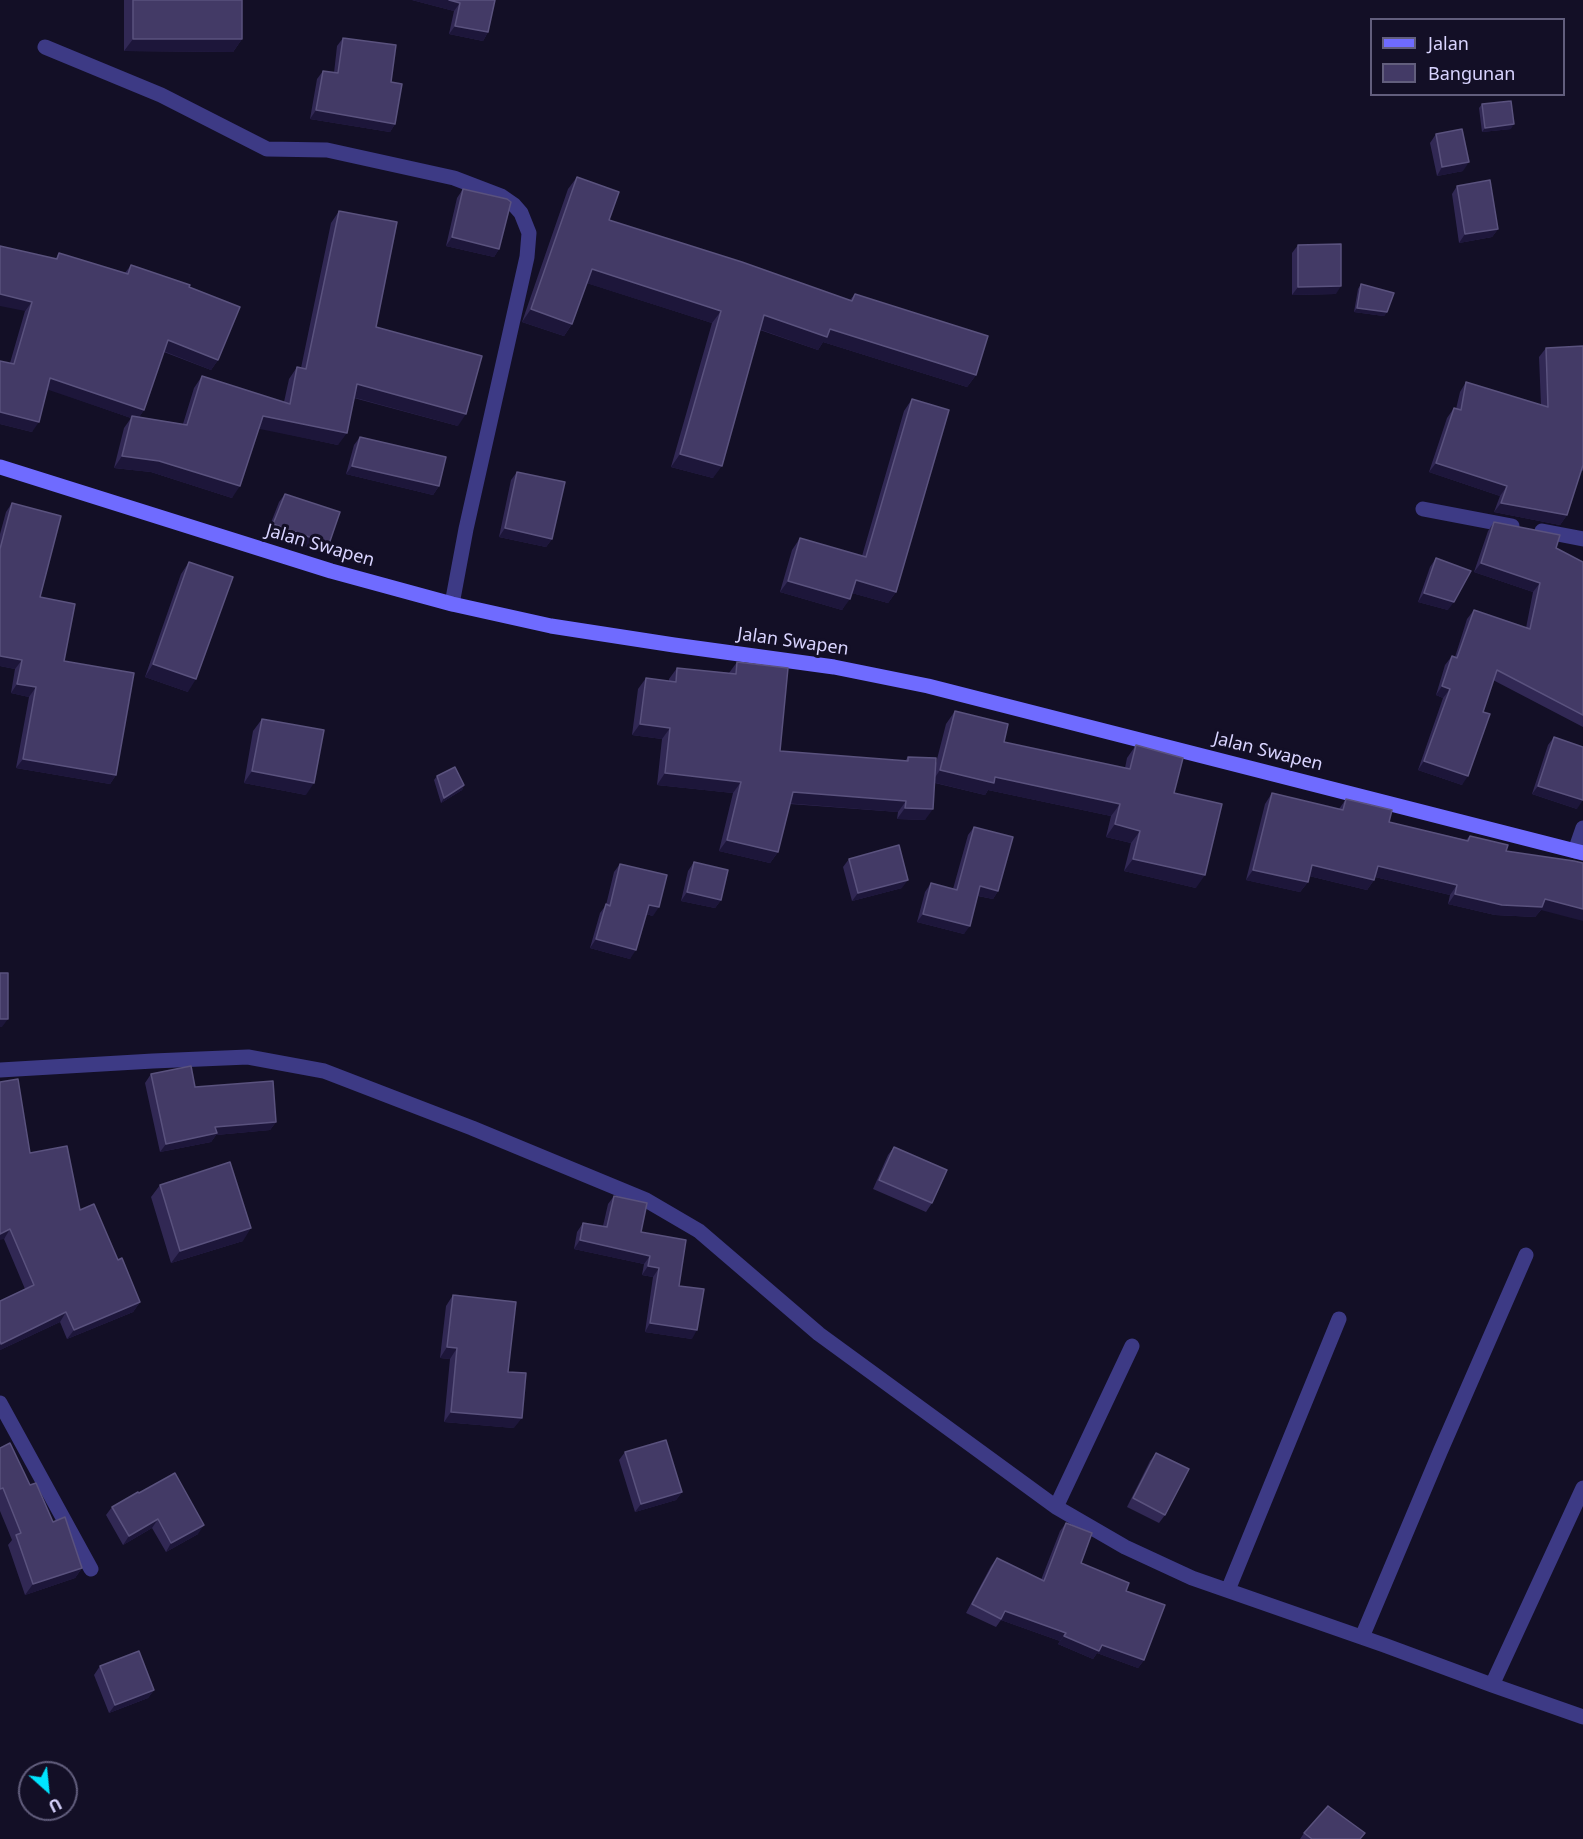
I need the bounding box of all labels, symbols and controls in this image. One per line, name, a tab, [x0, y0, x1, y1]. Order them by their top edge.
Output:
legend	[1370, 18, 1565, 96]
text: Jalan	[1428, 31, 1469, 55]
text: Bangunan	[1428, 61, 1515, 85]
street label: Jalan Swapen	[263, 520, 377, 572]
street label: Jalan Swapen	[736, 624, 850, 660]
street label: Jalan Swapen	[1211, 728, 1325, 776]
north arrow	[18, 1761, 78, 1821]
text: U	[45, 1793, 66, 1818]

